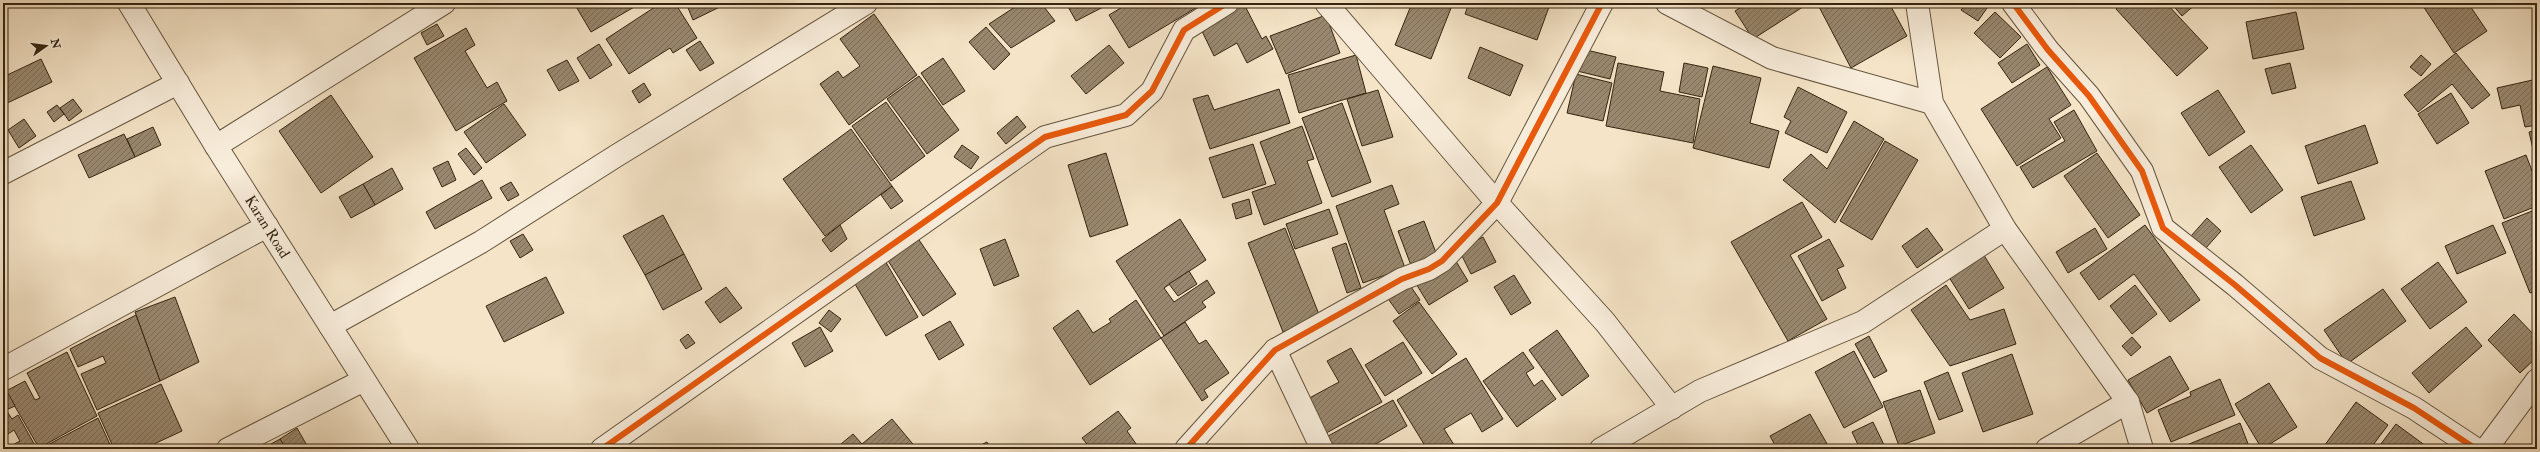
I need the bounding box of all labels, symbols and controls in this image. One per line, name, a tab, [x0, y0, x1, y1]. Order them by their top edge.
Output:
north arrow	[26, 26, 66, 66]
text: N	[47, 36, 63, 51]
street label: Karan Road	[240, 192, 294, 263]

